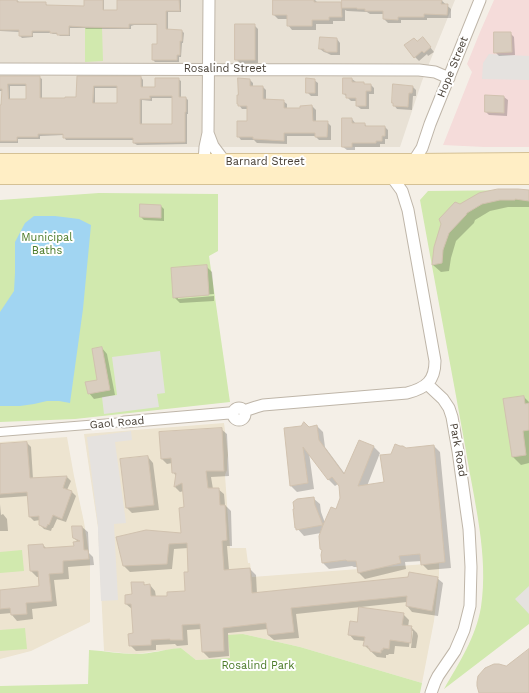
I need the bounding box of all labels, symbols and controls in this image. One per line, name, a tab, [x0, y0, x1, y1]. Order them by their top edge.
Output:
street label: Hope Street	[435, 35, 471, 99]
street label: Rosalind Street	[184, 62, 266, 76]
street label: Barnard Street	[225, 155, 305, 169]
park label: Municipal Baths	[21, 231, 73, 257]
street label: Gaol Road	[89, 414, 145, 432]
street label: Park Road	[447, 422, 469, 478]
park label: Rosalind Park	[221, 659, 295, 673]

